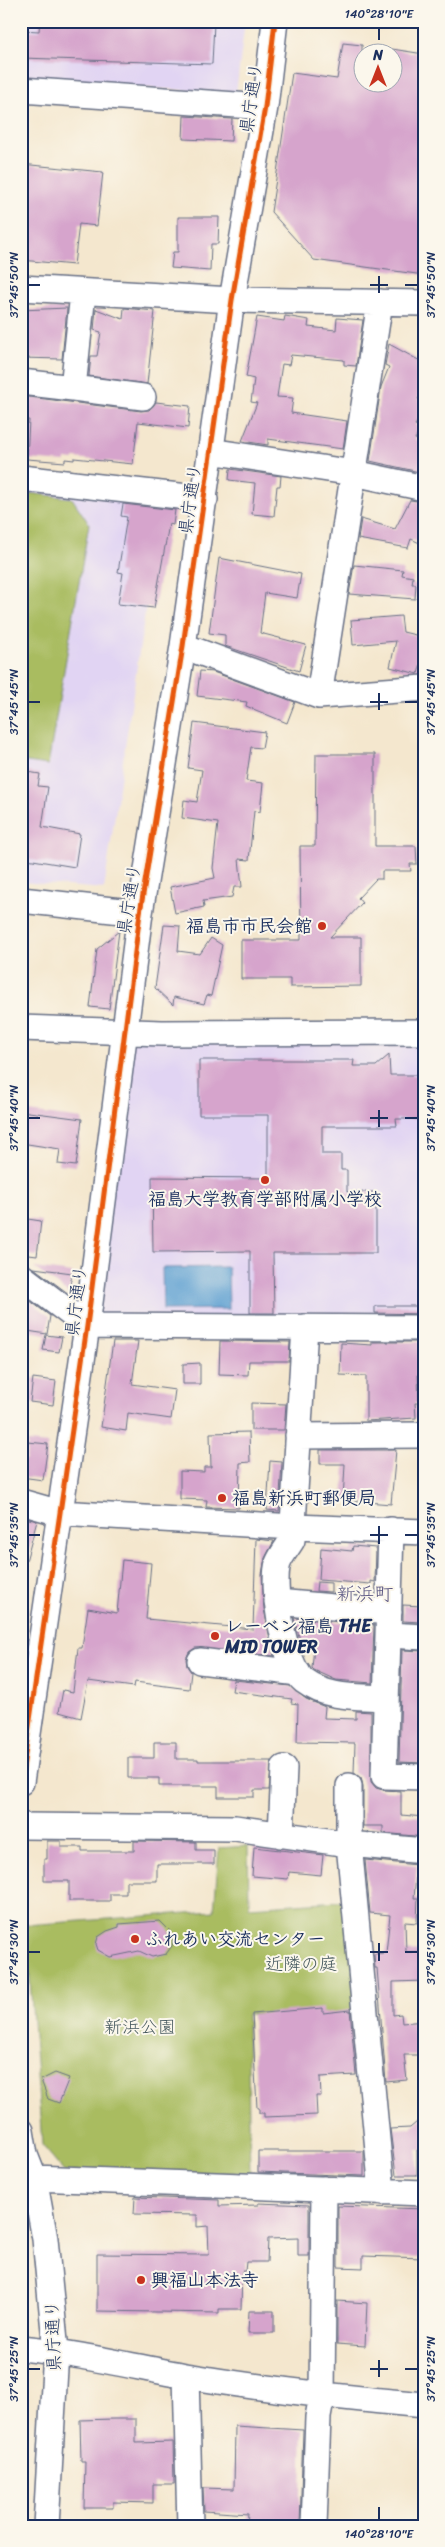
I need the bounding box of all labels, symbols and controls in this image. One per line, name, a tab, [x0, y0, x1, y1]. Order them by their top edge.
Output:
text: 140°28'10"E	[345, 3, 415, 25]
north arrow	[352, 42, 402, 92]
text: N	[372, 43, 383, 68]
street label: 県庁通り	[230, 60, 272, 136]
text: 37°45'50"N	[3, 251, 25, 318]
text: 37°45'50"N	[420, 251, 442, 318]
street label: 県庁通り	[169, 461, 211, 537]
text: 37°45'45"N	[3, 668, 25, 735]
text: 37°45'45"N	[420, 668, 442, 735]
street label: 県庁通り	[108, 861, 150, 937]
place label: 福島市市民会館	[186, 910, 312, 942]
marker: 福島市市民会館	[316, 920, 328, 932]
text: 37°45'40"N	[3, 1084, 25, 1151]
text: 37°45'40"N	[420, 1084, 442, 1151]
marker: 福島大学教育学部附属小学校	[259, 1174, 271, 1186]
place label: 福島大学教育学部附属小学校	[148, 1183, 382, 1215]
street label: 県庁通り	[56, 1263, 96, 1339]
place label: 福島新浜町郵便局	[232, 1482, 376, 1514]
marker: 福島新浜町郵便局	[216, 1492, 228, 1504]
text: 37°45'35"N	[3, 1502, 25, 1568]
text: 37°45'35"N	[420, 1502, 442, 1568]
district label: 新浜町	[336, 1577, 394, 1610]
place label: レーベン福島 THE MID TOWER	[224, 1610, 373, 1663]
marker: レーベン福島 THE MID TOWER	[209, 1630, 221, 1642]
text: 37°45'30"N	[3, 1919, 25, 1985]
text: 37°45'30"N	[420, 1919, 442, 1985]
place label: ふれあい交流センター	[145, 1923, 325, 1955]
marker: ふれあい交流センター	[129, 1933, 141, 1945]
park label: 近隣の庭	[265, 1948, 337, 1980]
park label: 新浜公園	[104, 2011, 176, 2043]
place label: 興福山本法寺	[151, 2264, 259, 2296]
marker: 興福山本法寺	[135, 2274, 147, 2286]
street label: 県庁通り	[36, 2299, 70, 2373]
text: 37°45'25"N	[3, 2336, 25, 2402]
text: 37°45'25"N	[420, 2336, 442, 2402]
text: 140°28'10"E	[345, 2523, 415, 2545]

